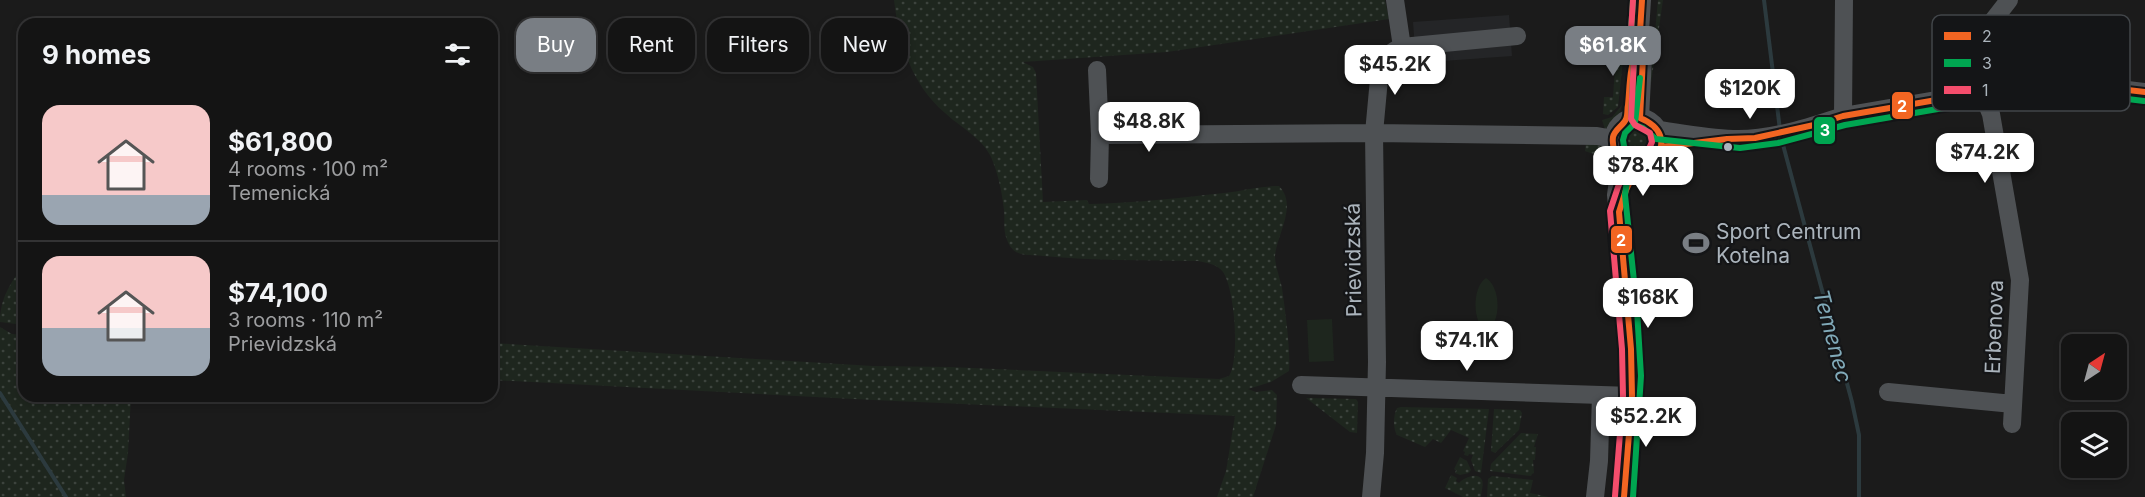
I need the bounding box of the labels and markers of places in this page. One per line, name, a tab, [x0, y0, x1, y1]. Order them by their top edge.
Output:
pin: $61.8K	[1564, 26, 1662, 77]
pin: $45.2K	[1346, 45, 1444, 96]
pin: $120K	[1708, 69, 1792, 120]
pin: $48.8K	[1100, 102, 1198, 153]
pin: $74.2K	[1936, 133, 2034, 184]
unlabelled marker	[1722, 141, 1734, 153]
pin: $78.4K	[1594, 146, 1692, 197]
place label: Sport Centrum Kotelna	[1716, 219, 1862, 268]
sports icon: Sport Centrum Kotelna	[1681, 228, 1711, 258]
pin: $168K	[1606, 278, 1690, 329]
pin: $74.1K	[1418, 321, 1516, 372]
pin: $52.2K	[1597, 397, 1695, 448]

